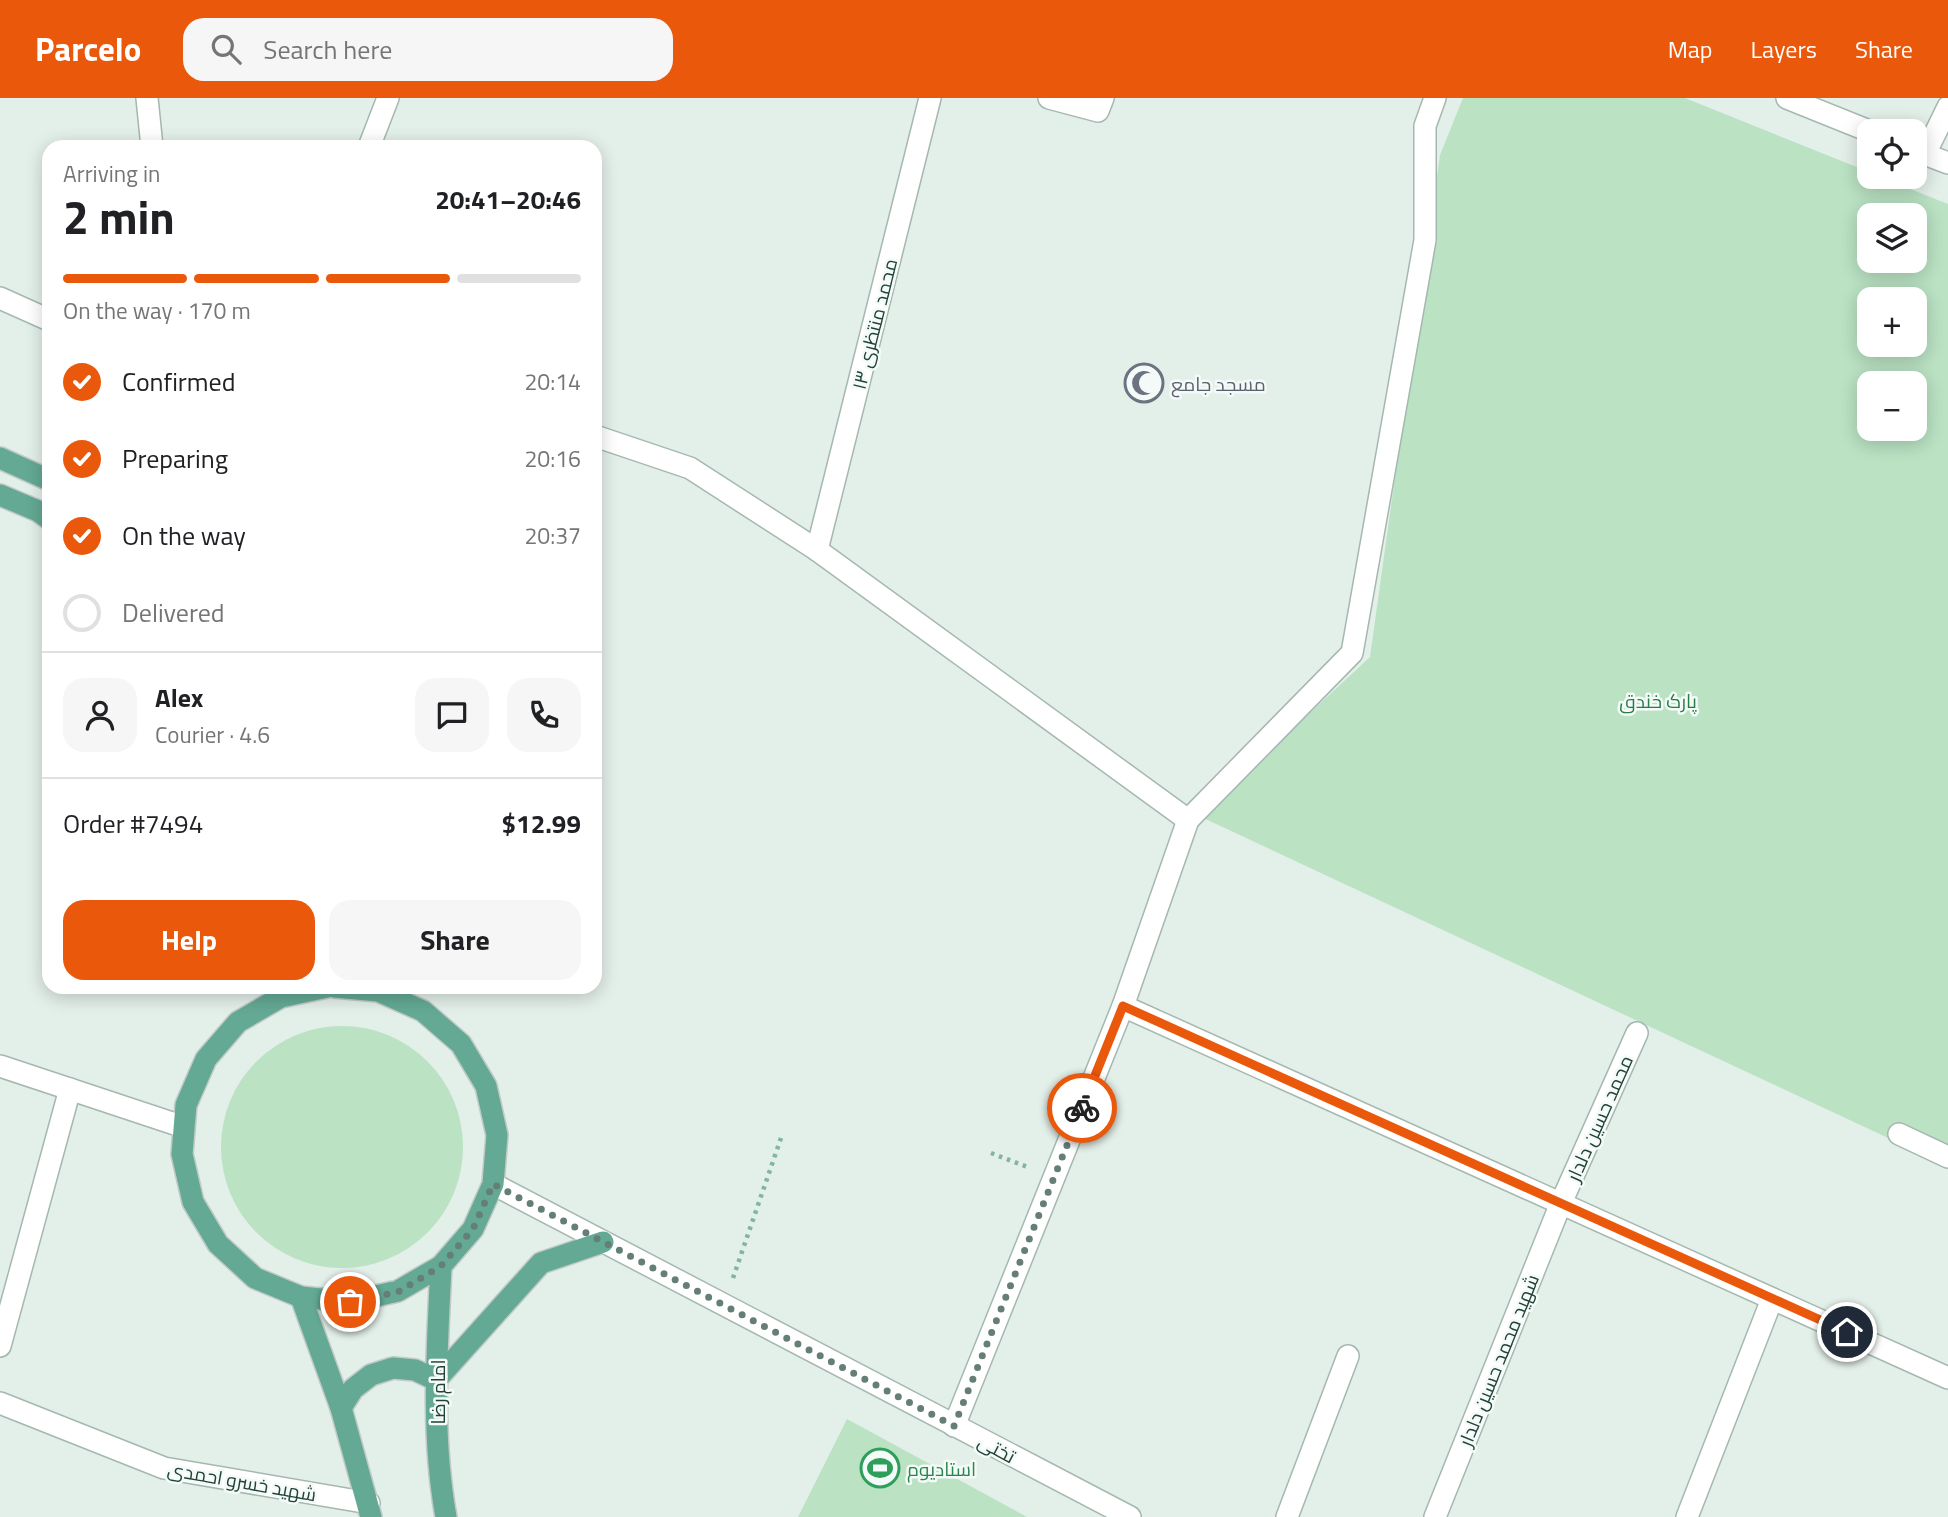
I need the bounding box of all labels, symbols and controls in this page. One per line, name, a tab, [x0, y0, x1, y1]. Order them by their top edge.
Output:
search box	[183, 18, 673, 81]
text: Parcelo	[35, 24, 141, 74]
icon: search	[207, 30, 245, 68]
text: Search here	[263, 30, 392, 69]
text: Map	[1668, 31, 1713, 67]
text: Layers	[1751, 31, 1817, 67]
text: Share	[1855, 31, 1913, 67]
map controls	[1857, 119, 1927, 441]
button: locate	[1857, 119, 1927, 189]
text: Arriving in	[63, 156, 160, 191]
text: 20:41–20:46	[435, 180, 581, 219]
text: 2 min	[63, 182, 175, 252]
button: layers	[1857, 203, 1927, 273]
street label: محمد منتظری ۱۳	[844, 255, 904, 393]
button: +	[1857, 287, 1927, 357]
text: On the way · 170 m	[63, 293, 251, 328]
text: Confirmed	[122, 362, 236, 401]
mosque icon: مسجد جامع	[1123, 362, 1165, 404]
icon: check	[63, 363, 101, 401]
text: 20:14	[524, 364, 581, 399]
place label: مسجد جامع	[1171, 369, 1266, 398]
button: −	[1857, 371, 1927, 441]
text: Preparing	[122, 439, 228, 478]
icon: check	[63, 440, 101, 478]
text: 20:16	[524, 441, 581, 476]
text: On the way	[122, 516, 246, 555]
icon: check	[63, 517, 101, 555]
text: 20:37	[524, 518, 581, 553]
text: Delivered	[122, 593, 225, 632]
button: person	[63, 678, 137, 752]
text: Alex	[155, 678, 203, 717]
button: chat	[415, 678, 489, 752]
button: phone	[507, 678, 581, 752]
park label: پارک خندق	[1619, 686, 1697, 715]
text: Courier · 4.6	[155, 717, 270, 752]
text: Order #7494	[63, 804, 203, 843]
text: $12.99	[502, 804, 581, 843]
button: Help	[63, 900, 315, 980]
button: Share	[329, 900, 581, 980]
street label: محمد حسین دلدار	[1558, 1050, 1640, 1187]
courier	[1047, 1073, 1117, 1143]
icon: bike	[1063, 1089, 1101, 1127]
street label: شهید محمد حسین دلدار	[1450, 1269, 1546, 1451]
pin	[320, 1272, 380, 1332]
icon: bag	[331, 1283, 369, 1321]
pin	[1817, 1302, 1877, 1362]
icon: home	[1828, 1313, 1866, 1351]
street label: امام رضا	[423, 1359, 452, 1425]
street label: تختی	[973, 1426, 1021, 1470]
sports icon: استادیوم	[859, 1447, 901, 1489]
street label: شهید خسرو احمدی	[165, 1454, 319, 1508]
place label: استادیوم	[907, 1454, 976, 1483]

